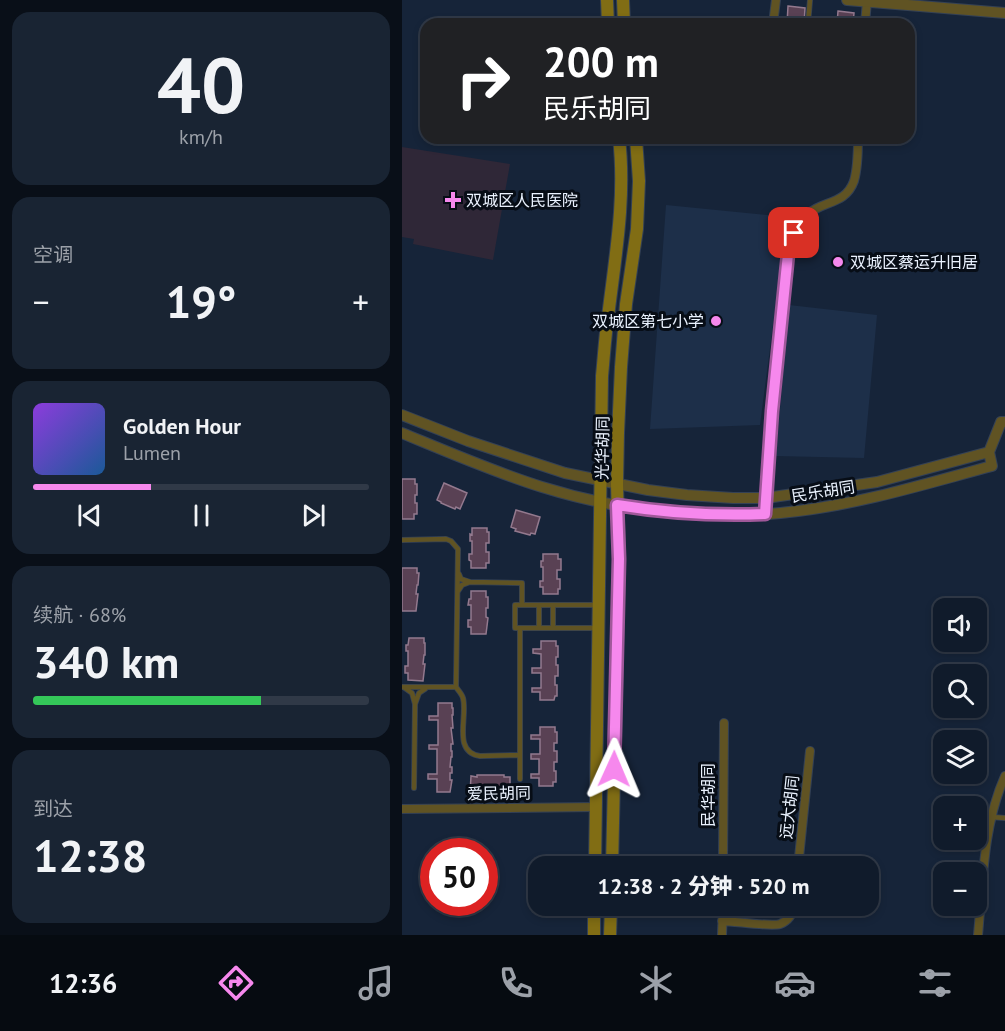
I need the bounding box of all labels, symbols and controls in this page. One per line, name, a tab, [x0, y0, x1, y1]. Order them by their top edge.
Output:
text: 40	[157, 34, 245, 135]
text: 200 m	[543, 34, 659, 89]
icon: right	[444, 42, 522, 120]
text: 民乐胡同	[543, 91, 651, 125]
text: km/h	[179, 124, 223, 150]
place label: 双城区人民医院	[466, 190, 578, 210]
marker: 双城区人民医院	[444, 191, 462, 209]
pin	[768, 207, 819, 258]
icon: arrive	[777, 216, 810, 249]
text: 空调	[33, 242, 73, 268]
place label: 双城区蔡运升旧居	[850, 252, 978, 272]
marker: 双城区蔡运升旧居	[831, 255, 845, 269]
text: 19°	[166, 272, 236, 330]
text: −	[33, 280, 50, 323]
text: +	[352, 280, 369, 323]
place label: 双城区第七小学	[592, 311, 704, 331]
marker: 双城区第七小学	[709, 314, 723, 328]
text: Golden Hour	[123, 412, 241, 440]
street label: 光华胡同	[591, 416, 613, 480]
text: Lumen	[123, 440, 181, 466]
street label: 民乐胡同	[790, 476, 856, 506]
icon: previous	[73, 499, 106, 532]
icon: pause	[185, 499, 218, 532]
icon: next	[297, 499, 330, 532]
map controls	[933, 598, 987, 916]
button: sound	[933, 598, 987, 652]
text: 续航 · 68%	[33, 602, 126, 628]
text: 340 km	[33, 632, 179, 690]
button: search	[933, 664, 987, 718]
button: layers	[933, 730, 987, 784]
position arrow	[582, 737, 646, 801]
street label: 民华胡同	[698, 763, 718, 827]
street label: 远大胡同	[776, 774, 802, 840]
street label: 爱民胡同	[467, 782, 531, 804]
text: 到达	[33, 796, 73, 822]
button: +	[933, 796, 987, 850]
text: 12:38	[33, 826, 147, 884]
speed limit sign: 50	[420, 838, 498, 916]
button: −	[933, 862, 987, 916]
text: 12:38 · 2 分钟 · 520 m	[598, 872, 809, 900]
icon: directions	[215, 962, 257, 1004]
icon: music	[355, 962, 397, 1004]
icon: phone	[495, 962, 537, 1004]
icon: climate	[635, 962, 677, 1004]
icon: car	[774, 962, 816, 1004]
icon: filters	[914, 962, 956, 1004]
text: 12:36	[49, 966, 117, 1000]

